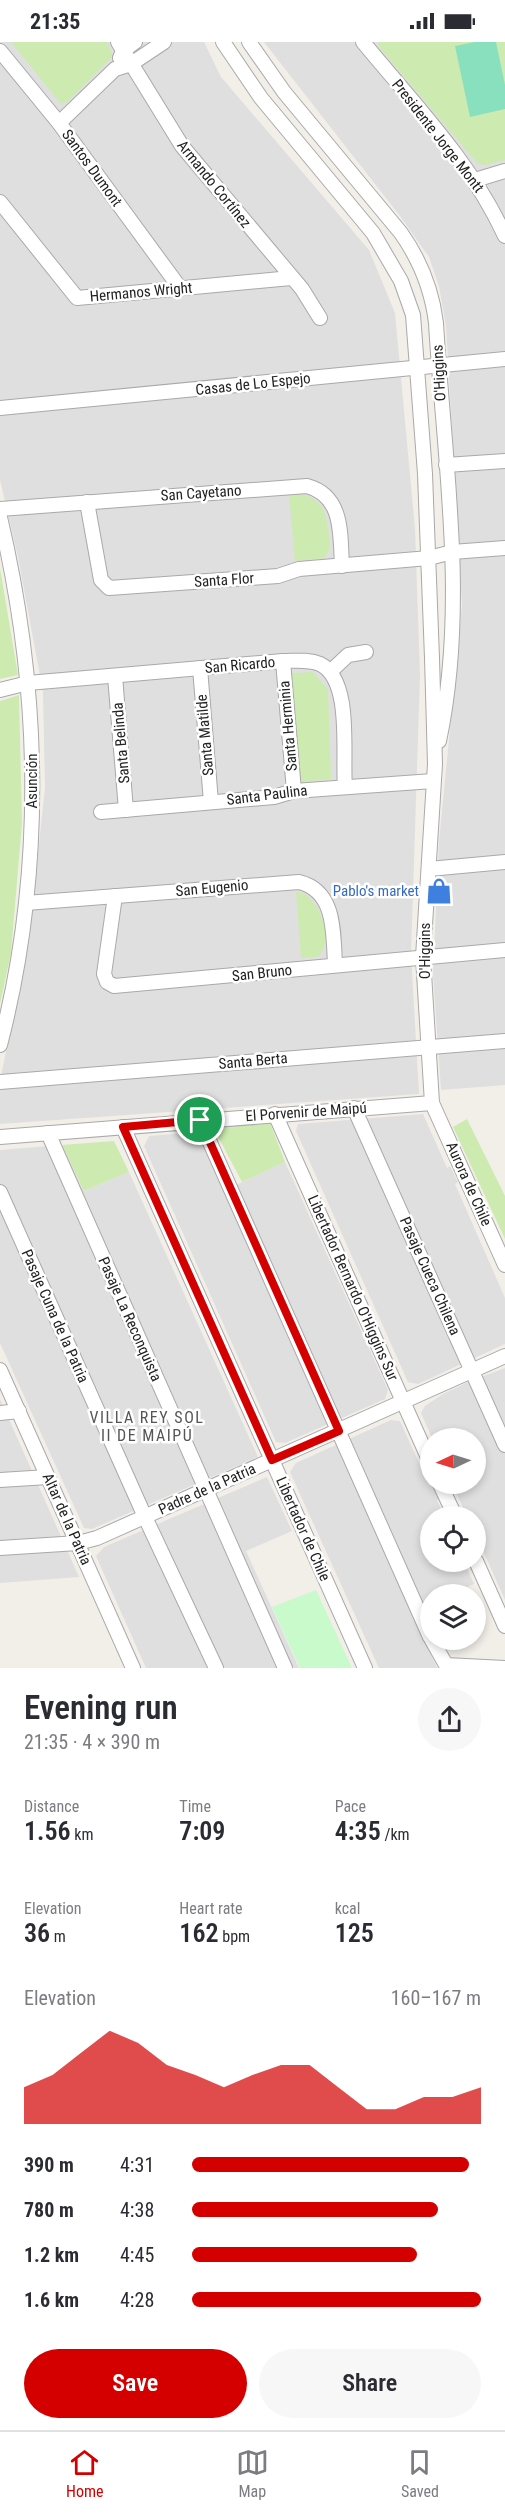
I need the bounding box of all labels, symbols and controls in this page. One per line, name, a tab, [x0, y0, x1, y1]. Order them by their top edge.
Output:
text: 21:35	[30, 9, 81, 34]
street label: Presidente Jorge Montt	[388, 76, 488, 196]
street label: Santos Dumont	[58, 126, 126, 210]
street label: Armando Cortínez	[173, 137, 255, 231]
street label: Hermanos Wright	[89, 279, 193, 305]
street label: O'Higgins	[429, 344, 449, 402]
street label: Casas de Lo Espejo	[195, 369, 311, 399]
street label: San Cayetano	[160, 481, 242, 505]
street label: Santa Flor	[193, 569, 255, 591]
street label: San Ricardo	[204, 653, 276, 677]
street label: Santa Herminia	[275, 680, 301, 772]
street label: Santa Matilde	[192, 694, 218, 776]
street label: Santa Belinda	[108, 702, 134, 784]
street label: Asunción	[23, 753, 41, 809]
street label: Santa Paulina	[226, 781, 308, 809]
street label: San Eugenio	[175, 876, 249, 900]
shop icon: Pablo's market	[424, 876, 454, 906]
place label: Pablo's market	[333, 882, 419, 900]
street label: O'Higgins	[416, 922, 434, 979]
street label: San Bruno	[231, 961, 293, 985]
street label: Santa Berta	[218, 1049, 288, 1073]
pin	[174, 1094, 225, 1145]
street label: El Porvenir de Maipú	[245, 1099, 367, 1125]
icon: arrive	[183, 1103, 216, 1136]
street label: Aurora de Chile	[442, 1139, 496, 1229]
street label: Libertador Bernardo O'Higgins Sur	[304, 1192, 402, 1384]
street label: Pasaje Cueca Chilena	[396, 1214, 464, 1338]
street label: Pasaje Cuna de la Patria	[17, 1247, 93, 1385]
street label: Pasaje La Reconquista	[94, 1254, 166, 1384]
district label: VILLA REY SOL II DE MAIPÚ	[90, 1408, 204, 1445]
north arrow	[420, 1428, 486, 1494]
map controls	[420, 1428, 486, 1650]
street label: Padre de la Patria	[155, 1459, 259, 1519]
street label: Altar de la Patria	[39, 1470, 95, 1568]
street label: Libertador de Chile	[272, 1474, 334, 1584]
button: locate	[420, 1506, 486, 1572]
button: layers	[420, 1584, 486, 1650]
text: Evening run	[24, 1688, 178, 1727]
button: share	[418, 1688, 481, 1751]
text: 21:35 · 4 × 390 m	[24, 1730, 160, 1754]
text: Distance	[24, 1797, 79, 1816]
text: Time	[179, 1797, 211, 1816]
text: Pace	[335, 1797, 366, 1816]
text: 1.56	[24, 1816, 71, 1846]
text: 7:09	[179, 1816, 225, 1846]
text: 4:35	[335, 1816, 381, 1846]
text: km	[71, 1825, 94, 1844]
text: /km	[381, 1825, 410, 1844]
text: Elevation	[24, 1899, 82, 1918]
text: Heart rate	[179, 1899, 243, 1918]
text: kcal	[335, 1899, 360, 1918]
text: 36	[24, 1918, 50, 1948]
text: 162	[179, 1918, 219, 1948]
text: 125	[335, 1918, 374, 1948]
text: m	[50, 1927, 66, 1946]
text: bpm	[219, 1927, 250, 1946]
text: Elevation	[24, 1986, 96, 2010]
text: 160–167 m	[391, 1986, 481, 2010]
text: 390 m	[24, 2153, 74, 2177]
text: 4:31	[120, 2153, 154, 2177]
text: 780 m	[24, 2198, 74, 2222]
text: 4:38	[120, 2198, 154, 2222]
text: 1.2 km	[24, 2243, 79, 2267]
text: 4:45	[120, 2243, 154, 2267]
text: 1.6 km	[24, 2288, 79, 2312]
text: 4:28	[120, 2288, 154, 2312]
button: Save	[24, 2349, 247, 2418]
button: Share	[259, 2349, 481, 2418]
tab: Home	[66, 2446, 104, 2501]
tab: Map	[236, 2446, 269, 2501]
tab: Saved	[401, 2446, 439, 2501]

